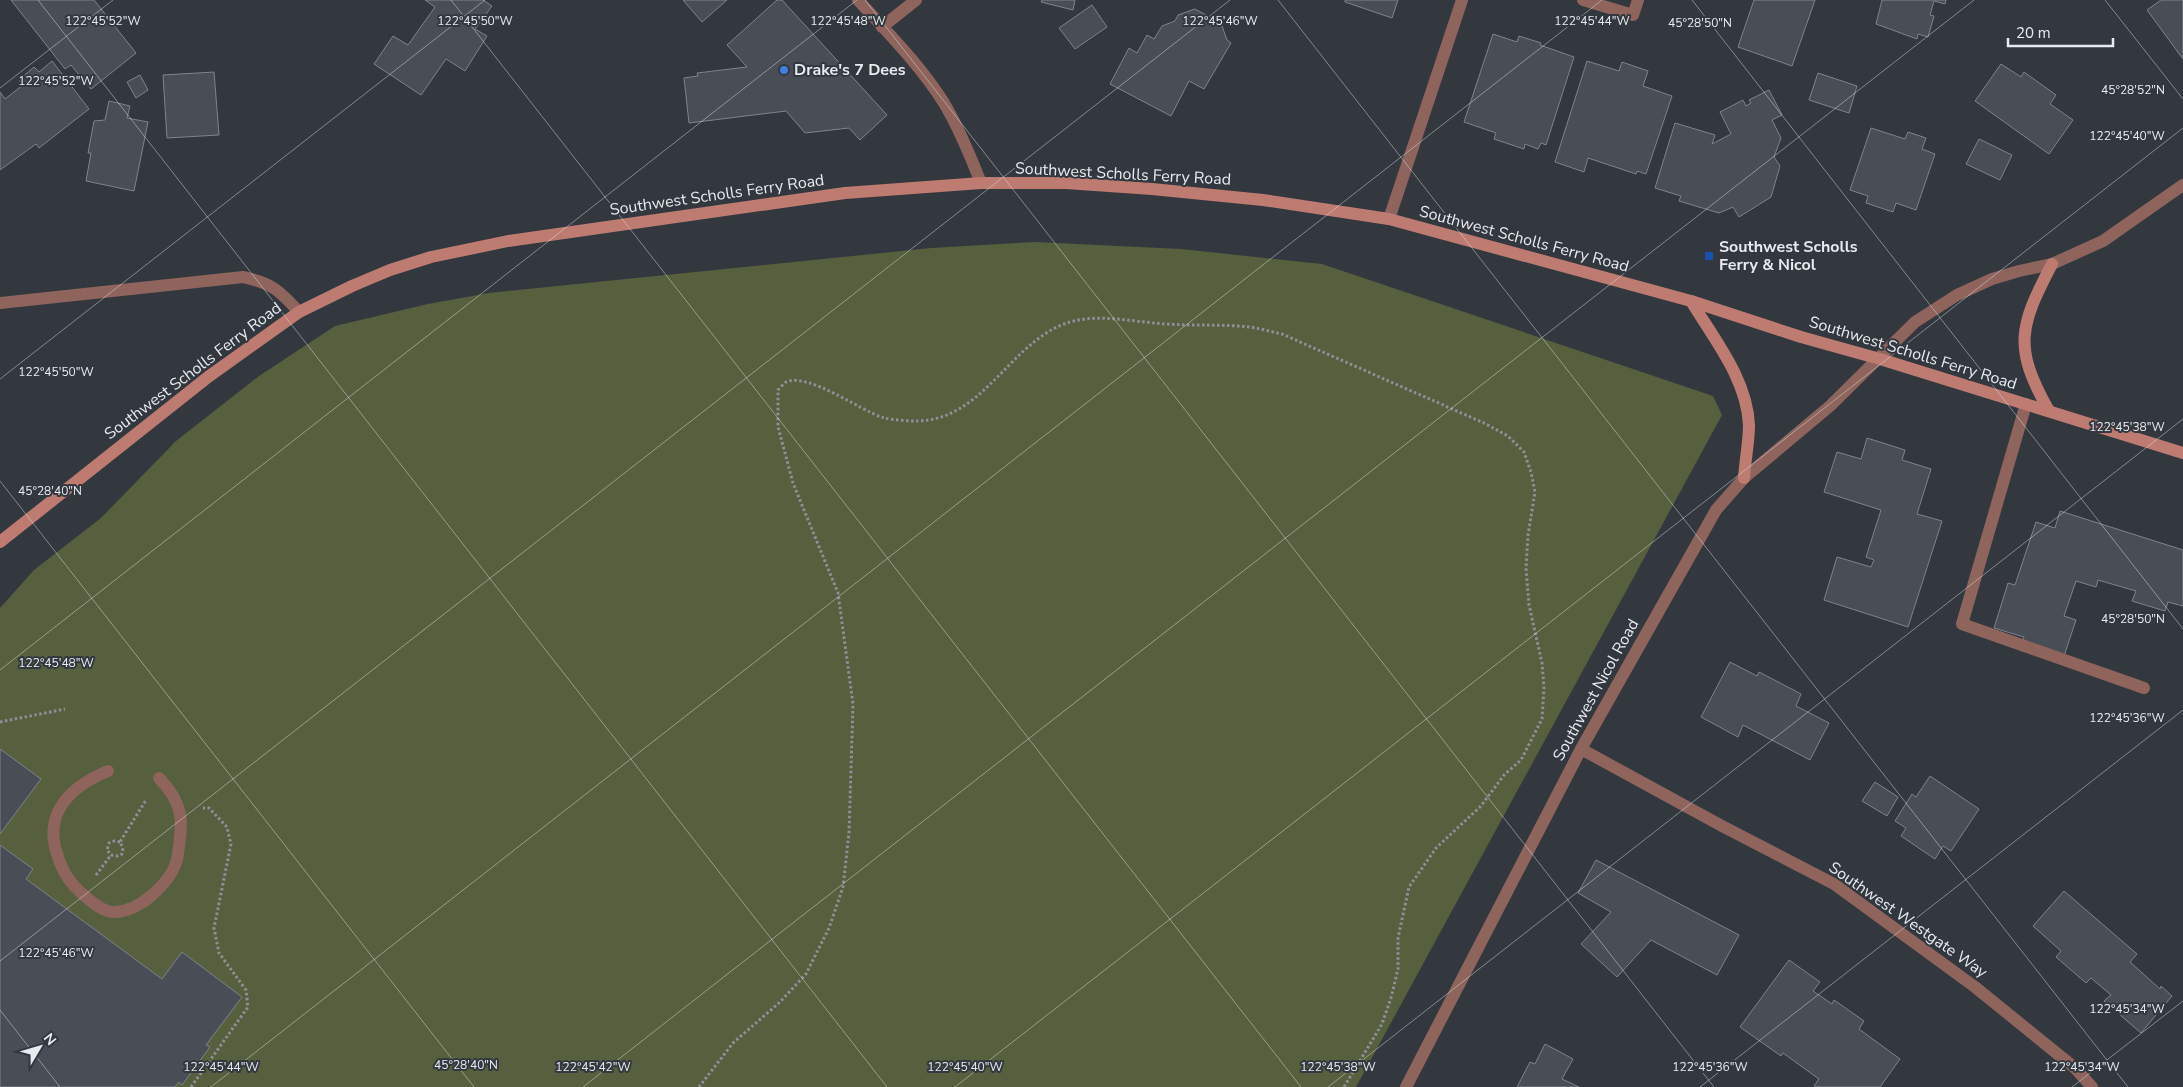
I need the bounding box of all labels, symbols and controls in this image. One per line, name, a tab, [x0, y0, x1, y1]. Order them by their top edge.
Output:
text: 122°45'52"W	[65, 13, 141, 29]
text: 122°45'50"W	[437, 13, 513, 29]
text: 122°45'48"W	[810, 13, 886, 29]
text: 122°45'46"W	[1182, 13, 1258, 29]
text: 122°45'44"W	[1554, 13, 1630, 29]
text: 45°28'50"N	[1668, 15, 1732, 31]
scale bar	[2008, 15, 2113, 47]
text: 20 m	[2016, 23, 2051, 43]
place label: Drake's 7 Dees	[794, 59, 906, 81]
marker: Drake's 7 Dees	[778, 64, 790, 76]
text: 122°45'52"W	[18, 73, 94, 89]
text: 45°28'52"N	[2101, 82, 2165, 98]
text: 122°45'40"W	[2089, 128, 2165, 144]
street label: Southwest Scholls Ferry Road	[1014, 157, 1232, 191]
street label: Southwest Scholls Ferry Road	[608, 169, 826, 221]
street label: Southwest Scholls Ferry Road	[1417, 200, 1631, 278]
place label: Southwest Scholls Ferry & Nicol	[1719, 236, 1858, 276]
marker: Southwest Scholls Ferry & Nicol	[1703, 250, 1715, 262]
street label: Southwest Scholls Ferry Road	[100, 297, 286, 445]
street label: Southwest Scholls Ferry Road	[1806, 311, 2020, 395]
text: 122°45'50"W	[18, 364, 94, 380]
text: 122°45'38"W	[2089, 419, 2165, 435]
text: 45°28'40"N	[18, 483, 82, 499]
text: 45°28'50"N	[2101, 611, 2165, 627]
street label: Southwest Nicol Road	[1548, 615, 1644, 765]
text: 122°45'48"W	[18, 655, 94, 671]
text: 122°45'36"W	[2089, 710, 2165, 726]
street label: Southwest Westgate Way	[1824, 857, 1992, 984]
text: 122°45'46"W	[18, 945, 94, 961]
text: 122°45'34"W	[2089, 1001, 2165, 1017]
north arrow	[15, 1022, 65, 1072]
text: N	[39, 1029, 61, 1049]
text: 45°28'40"N	[434, 1057, 498, 1073]
text: 122°45'44"W	[183, 1059, 259, 1075]
text: 122°45'42"W	[555, 1059, 631, 1075]
text: 122°45'40"W	[927, 1059, 1003, 1075]
text: 122°45'38"W	[1300, 1059, 1376, 1075]
text: 122°45'36"W	[1672, 1059, 1748, 1075]
text: 122°45'34"W	[2044, 1059, 2120, 1075]

